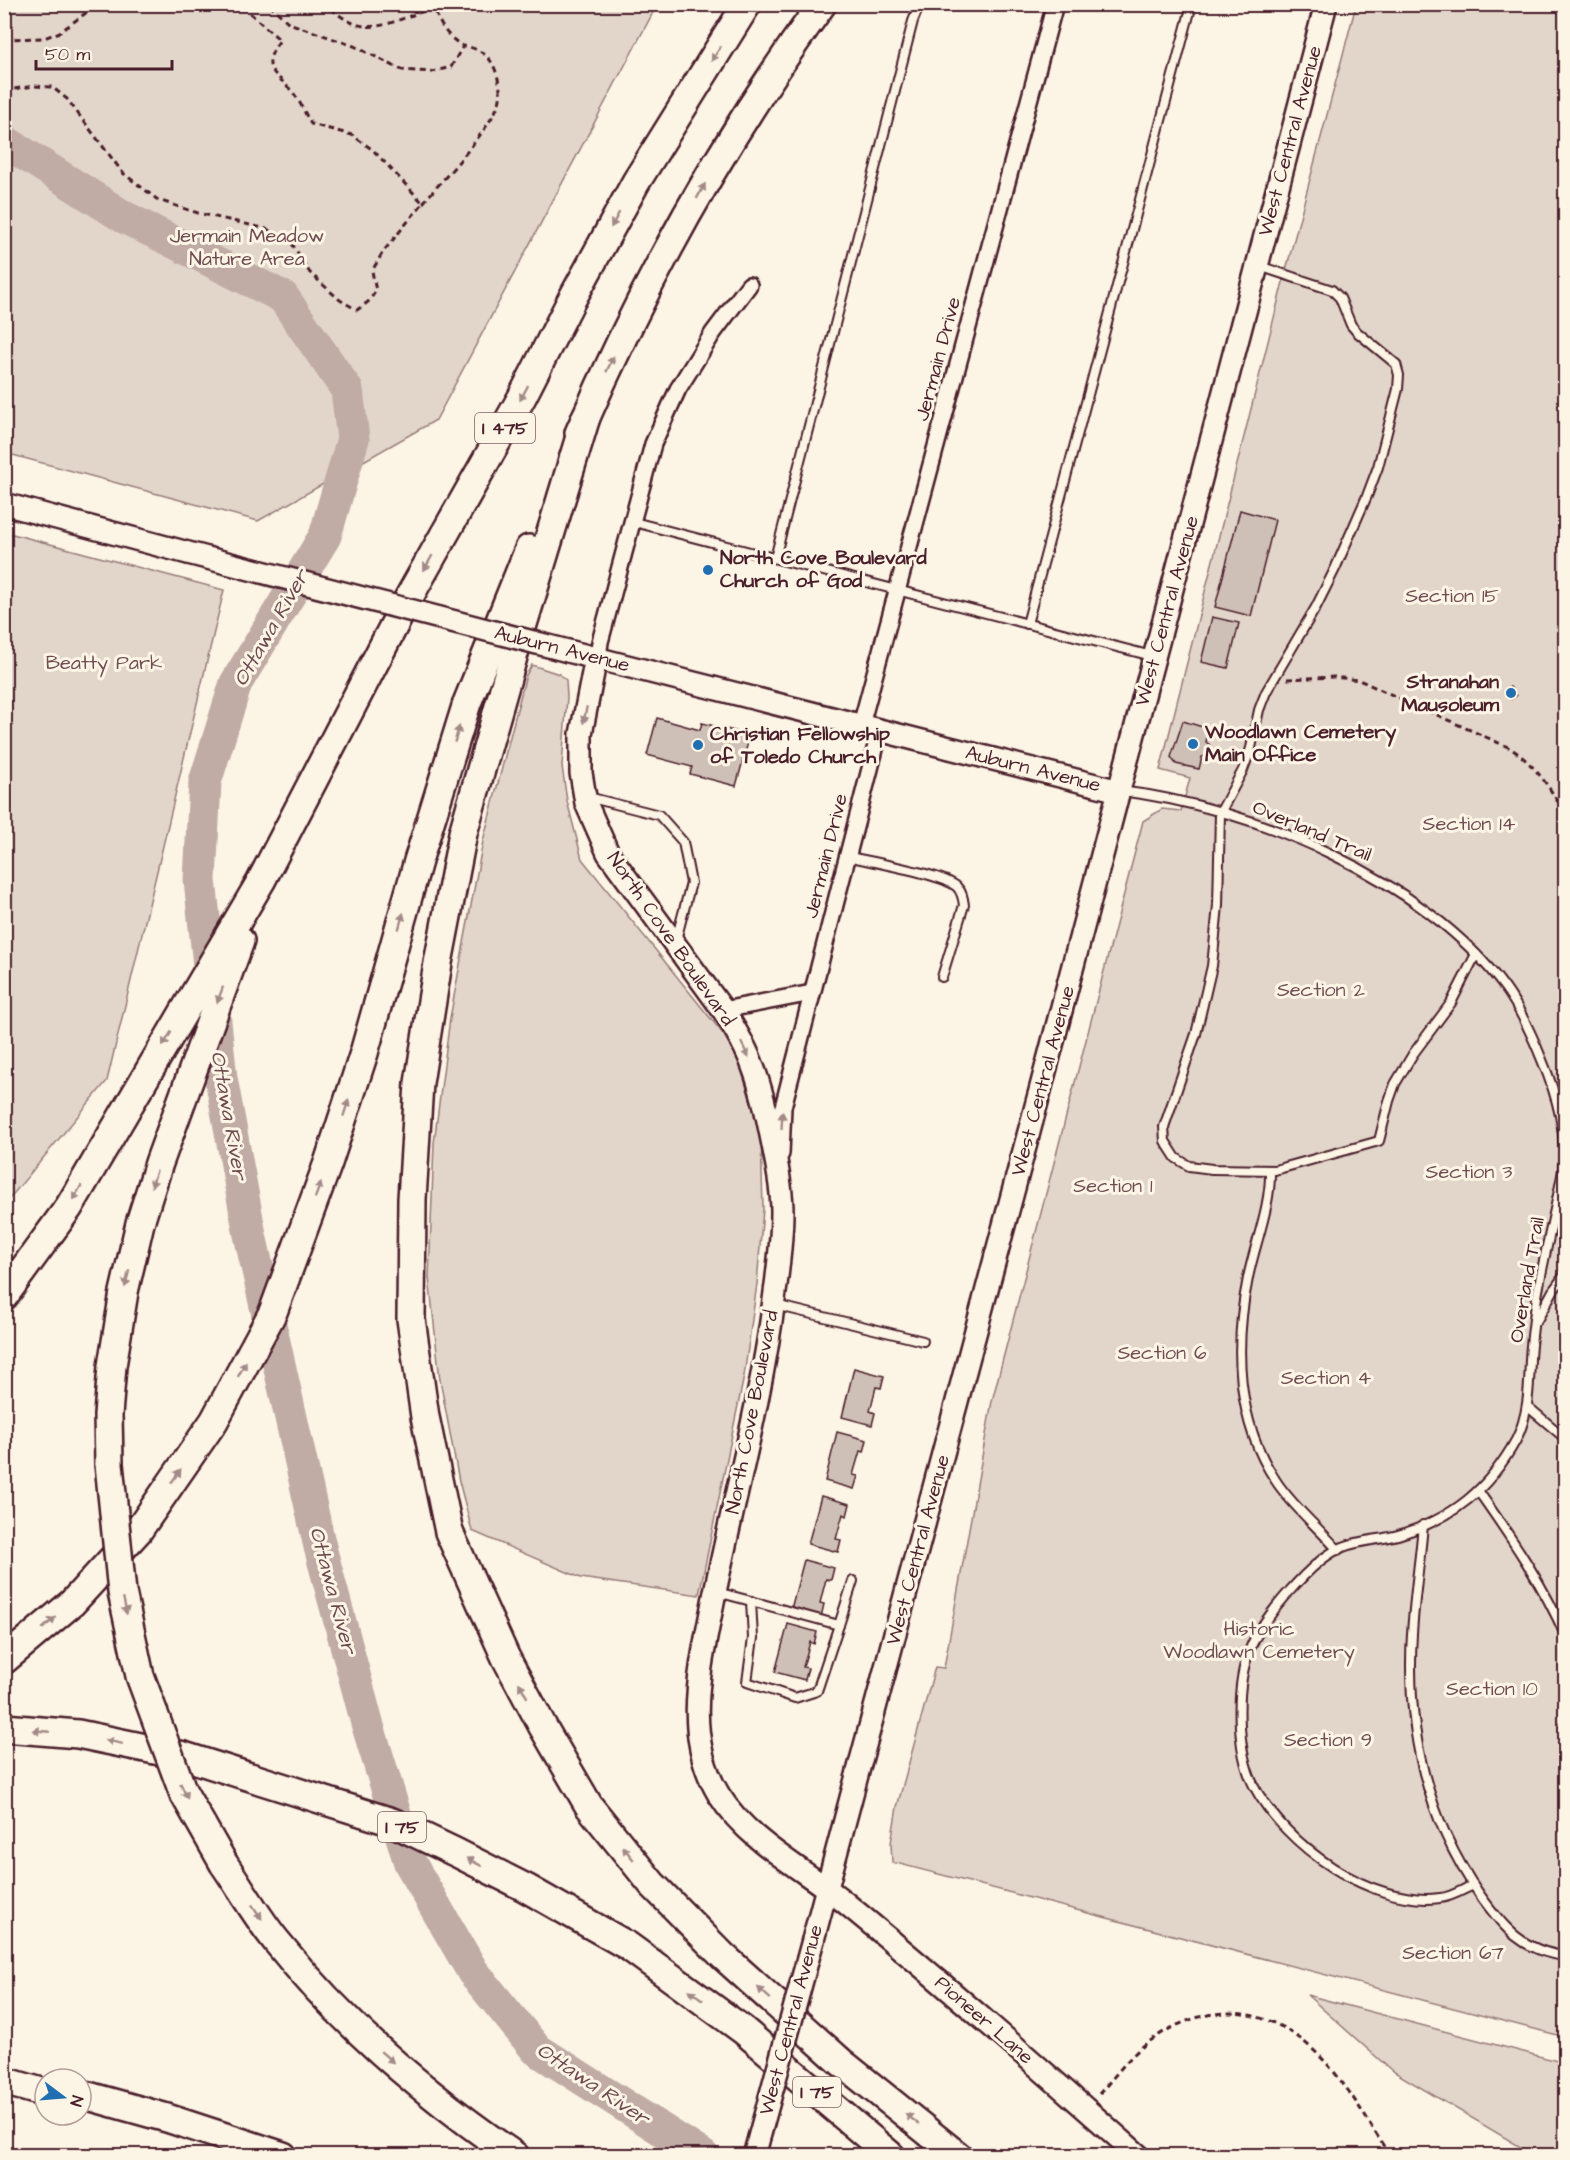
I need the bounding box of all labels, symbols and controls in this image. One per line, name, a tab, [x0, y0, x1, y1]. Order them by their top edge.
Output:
scale bar	[36, 33, 172, 71]
text: 50 m	[45, 42, 90, 67]
street label: West Central Avenue	[1251, 42, 1329, 239]
one-way arrow	[711, 46, 722, 62]
one-way arrow	[696, 182, 706, 199]
one-way arrow	[610, 212, 620, 229]
park label: Jermain Meadow Nature Area	[170, 222, 324, 273]
street label: Jermain Drive	[908, 294, 968, 424]
one-way arrow	[606, 355, 615, 372]
one-way arrow	[519, 385, 529, 402]
road number: I 475	[475, 413, 535, 443]
street label: West Central Avenue	[1128, 512, 1206, 709]
place label: North Cove Boulevard Church of God	[720, 544, 928, 595]
one-way arrow	[423, 555, 433, 572]
water label: Ottawa River	[226, 562, 317, 691]
marker: North Cove Boulevard Church of God	[701, 563, 715, 577]
park label: Section 15	[1405, 582, 1499, 610]
street label: Auburn Avenue	[491, 619, 633, 679]
park label: Beatty Park	[46, 649, 162, 678]
place label: Stranahan Mausoleum	[1401, 668, 1499, 719]
marker: Stranahan Mausoleum	[1504, 686, 1518, 700]
one-way arrow	[579, 705, 589, 724]
place label: Woodlawn Cemetery Main Office	[1204, 718, 1396, 769]
place label: Christian Fellowship of Toledo Church	[710, 720, 891, 771]
one-way arrow	[453, 725, 462, 743]
marker: Woodlawn Cemetery Main Office	[1186, 737, 1200, 751]
marker: Christian Fellowship of Toledo Church	[691, 738, 705, 752]
street label: Auburn Avenue	[962, 739, 1104, 799]
street label: Jermain Drive	[797, 791, 855, 921]
street label: Overland Trail	[1248, 793, 1376, 869]
park label: Section 14	[1423, 810, 1516, 838]
street label: North Cove Boulevard	[600, 846, 742, 1032]
one-way arrow	[397, 911, 406, 929]
park label: Section 2	[1277, 976, 1366, 1004]
street label: West Central Avenue	[1004, 982, 1082, 1179]
one-way arrow	[215, 986, 225, 1004]
one-way arrow	[162, 1031, 172, 1048]
one-way arrow	[741, 1041, 750, 1058]
water label: Ottawa River	[203, 1049, 255, 1184]
one-way arrow	[342, 1098, 351, 1116]
one-way arrow	[778, 1110, 787, 1129]
park label: Section 3	[1426, 1158, 1512, 1186]
one-way arrow	[149, 1170, 158, 1188]
park label: Section 1	[1073, 1172, 1153, 1200]
one-way arrow	[313, 1181, 323, 1199]
one-way arrow	[72, 1185, 83, 1201]
street label: Overland Trail	[1502, 1215, 1552, 1345]
one-way arrow	[121, 1270, 131, 1289]
street label: North Cove Boulevard	[719, 1308, 785, 1516]
park label: Section 6	[1117, 1339, 1207, 1367]
one-way arrow	[237, 1361, 247, 1378]
park label: Section 4	[1281, 1364, 1372, 1392]
street label: West Central Avenue	[879, 1451, 957, 1648]
one-way arrow	[170, 1468, 182, 1484]
water label: Ottawa River	[302, 1524, 364, 1659]
one-way arrow	[121, 1596, 130, 1615]
park label: Historic Woodlawn Cemetery	[1163, 1615, 1355, 1667]
one-way arrow	[41, 1617, 56, 1630]
park label: Section 10	[1446, 1675, 1538, 1703]
one-way arrow	[518, 1681, 528, 1698]
one-way arrow	[32, 1726, 51, 1736]
park label: Section 9	[1284, 1726, 1372, 1754]
one-way arrow	[104, 1737, 123, 1746]
one-way arrow	[179, 1782, 188, 1799]
road number: I 75	[378, 1812, 426, 1842]
one-way arrow	[622, 1846, 634, 1861]
one-way arrow	[465, 1857, 482, 1867]
one-way arrow	[251, 1904, 263, 1920]
street label: West Central Avenue	[752, 1921, 830, 2118]
park label: Section 67	[1402, 1939, 1504, 1967]
street label: Pioneer Lane	[929, 1969, 1040, 2071]
one-way arrow	[757, 1987, 772, 2000]
one-way arrow	[688, 1989, 704, 2001]
water label: Ottawa River	[531, 2036, 657, 2134]
one-way arrow	[379, 2050, 394, 2064]
north arrow	[33, 2067, 93, 2127]
road number: I 75	[793, 2077, 841, 2107]
text: N	[65, 2093, 88, 2109]
one-way arrow	[905, 2113, 920, 2126]

